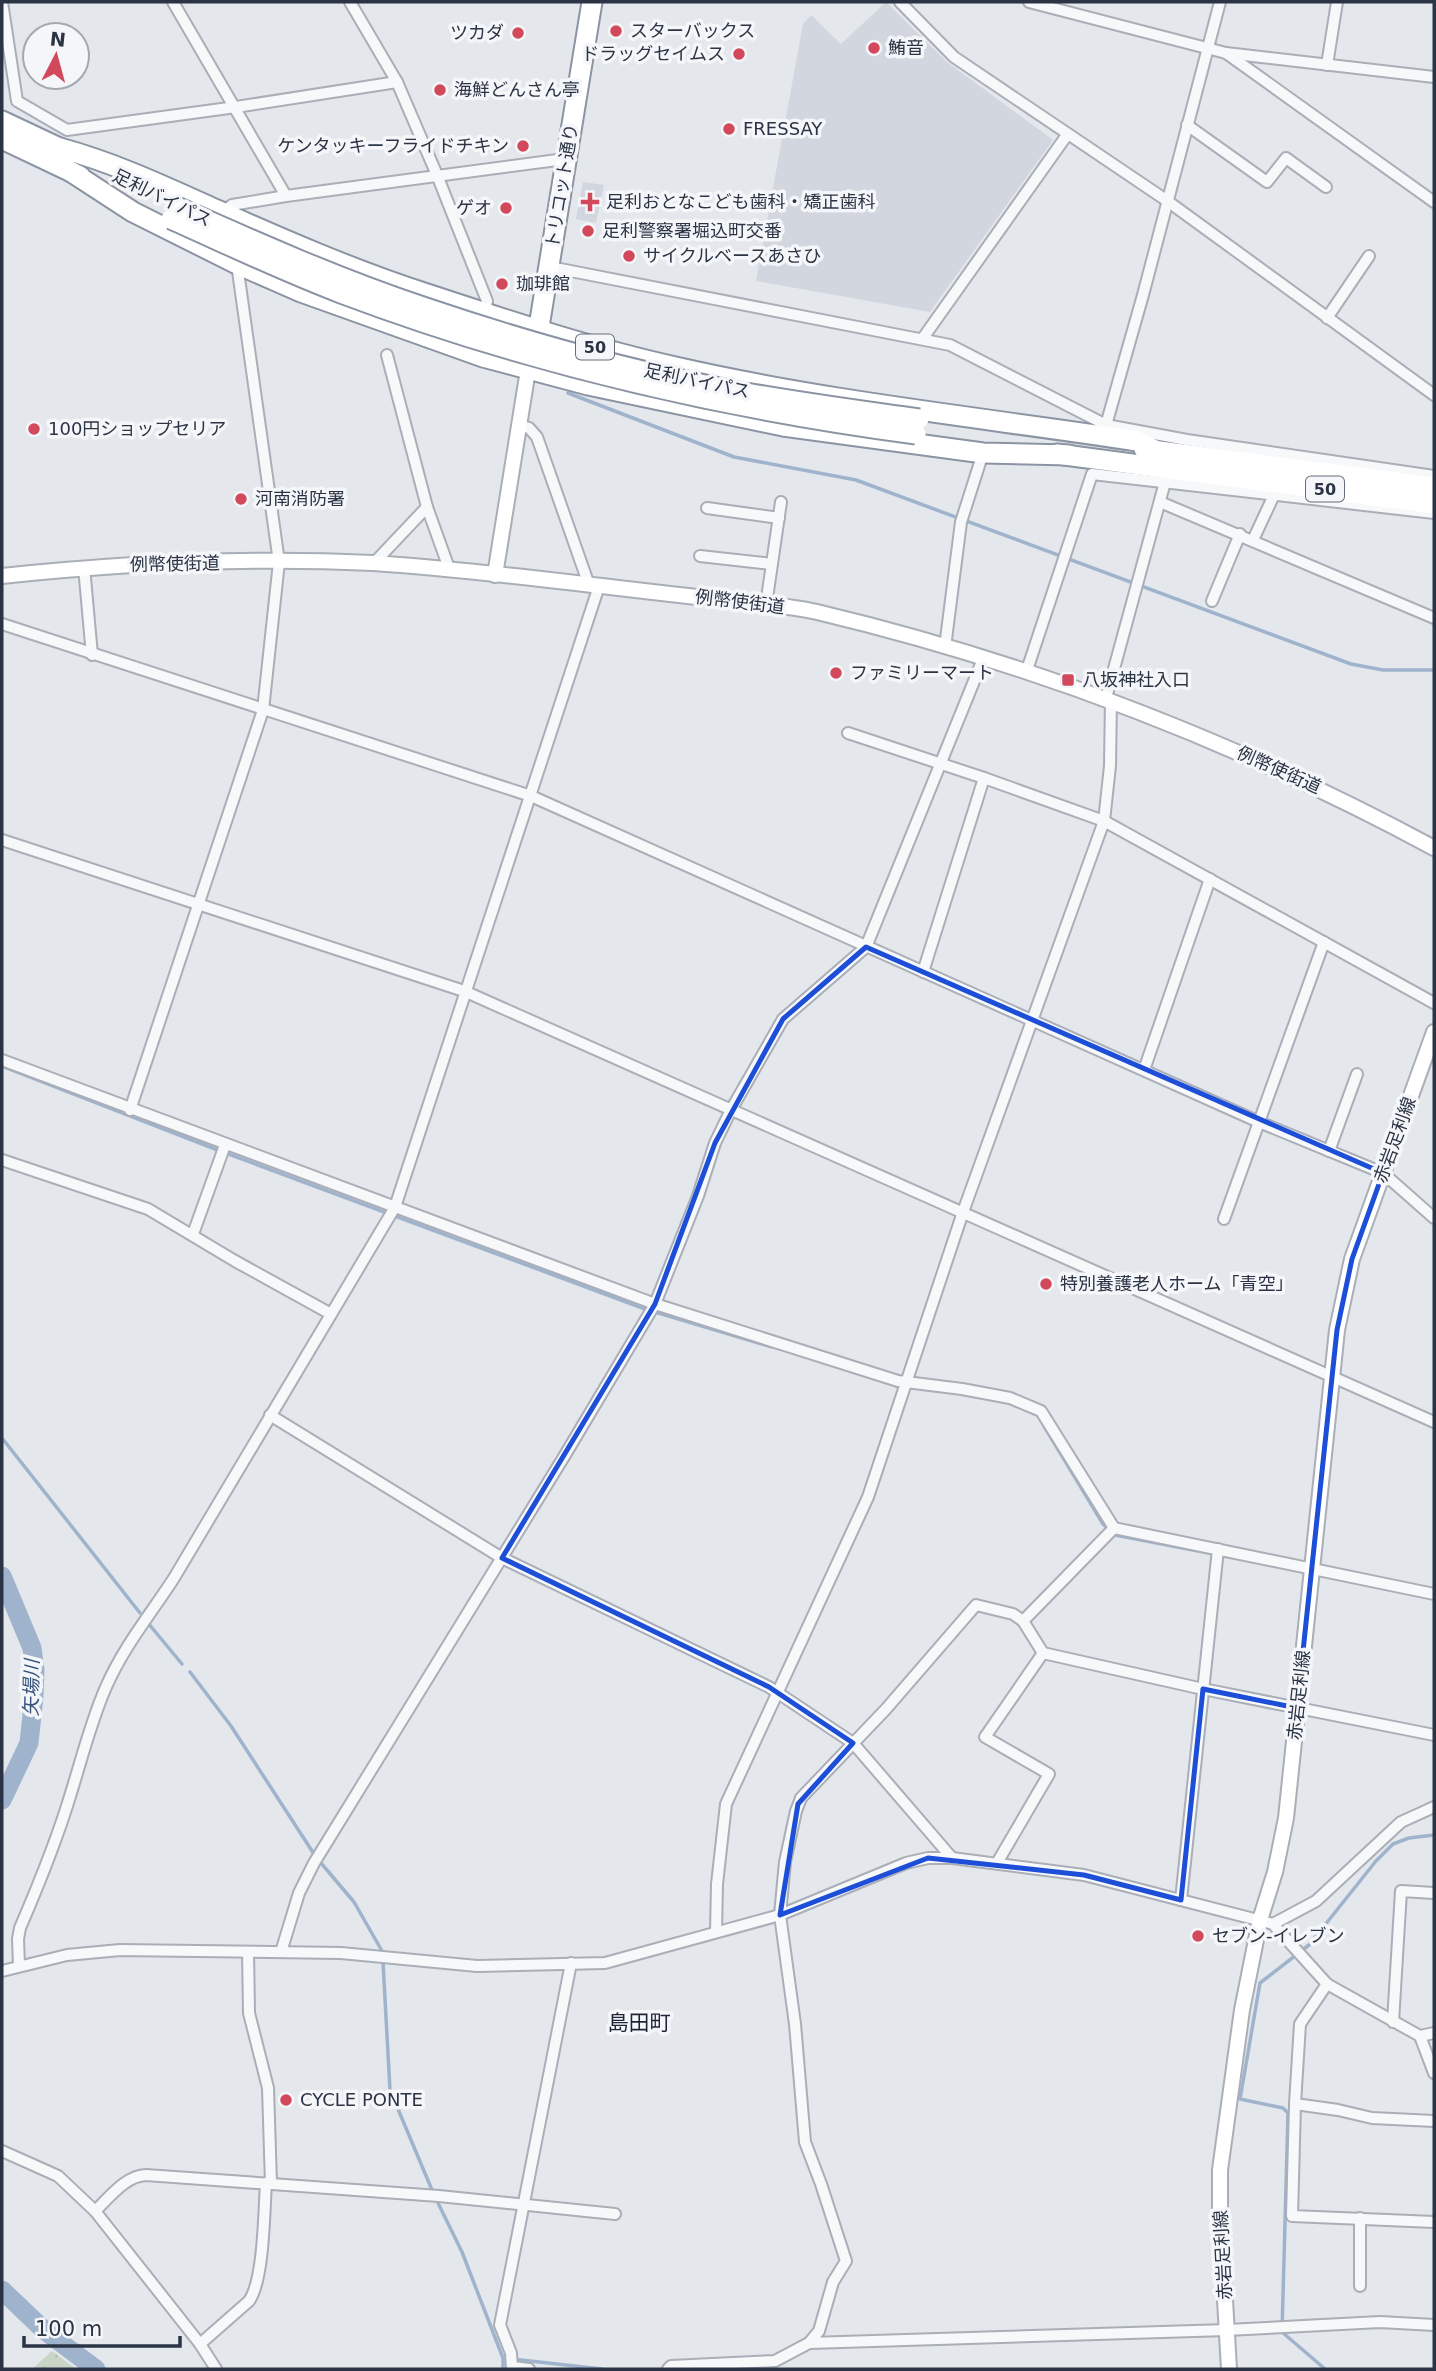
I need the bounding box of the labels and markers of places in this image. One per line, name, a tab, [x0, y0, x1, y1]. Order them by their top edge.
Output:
place label: スターバックス	[630, 20, 755, 41]
place label: ツカダ	[450, 22, 504, 43]
marker: スターバックス	[608, 23, 624, 39]
marker: ツカダ	[510, 25, 526, 41]
place label: 鮪音	[888, 37, 924, 58]
marker: 鮪音	[866, 40, 882, 56]
place label: ドラッグセイムス	[581, 43, 725, 64]
marker: ドラッグセイムス	[731, 46, 747, 62]
place label: 海鮮どんさん亭	[454, 79, 580, 100]
marker: 海鮮どんさん亭	[432, 82, 448, 98]
place label: FRESSAY	[743, 118, 823, 139]
marker: FRESSAY	[721, 121, 737, 137]
place label: ケンタッキーフライドチキン	[277, 135, 509, 156]
marker: ケンタッキーフライドチキン	[515, 138, 531, 154]
place label: 足利おとなこども歯科・矯正歯科	[606, 191, 875, 212]
marker: 足利おとなこども歯科・矯正歯科	[580, 192, 600, 212]
place label: ゲオ	[456, 197, 492, 218]
marker: ゲオ	[498, 200, 514, 216]
place label: 足利警察署堀込町交番	[602, 220, 782, 241]
marker: 足利警察署堀込町交番	[580, 223, 596, 239]
place label: サイクルベースあさひ	[643, 245, 821, 266]
marker: サイクルベースあさひ	[621, 248, 637, 264]
place label: 珈琲館	[516, 273, 570, 294]
marker: 珈琲館	[494, 276, 510, 292]
place label: 100円ショップセリア	[48, 418, 226, 439]
marker: 100円ショップセリア	[26, 421, 42, 437]
place label: 河南消防署	[255, 488, 345, 509]
marker: 河南消防署	[233, 491, 249, 507]
place label: ファミリーマート	[850, 662, 994, 683]
marker: ファミリーマート	[828, 665, 844, 681]
place label: 八坂神社入口	[1082, 669, 1190, 690]
marker: 八坂神社入口	[1060, 672, 1076, 688]
place label: 特別養護老人ホーム「青空」	[1060, 1273, 1293, 1294]
marker: 特別養護老人ホーム「青空」	[1038, 1276, 1054, 1292]
place label: セブン-イレブン	[1212, 1925, 1345, 1946]
marker: セブン-イレブン	[1190, 1928, 1206, 1944]
place label: CYCLE PONTE	[300, 2089, 423, 2110]
marker: CYCLE PONTE	[278, 2092, 294, 2108]

